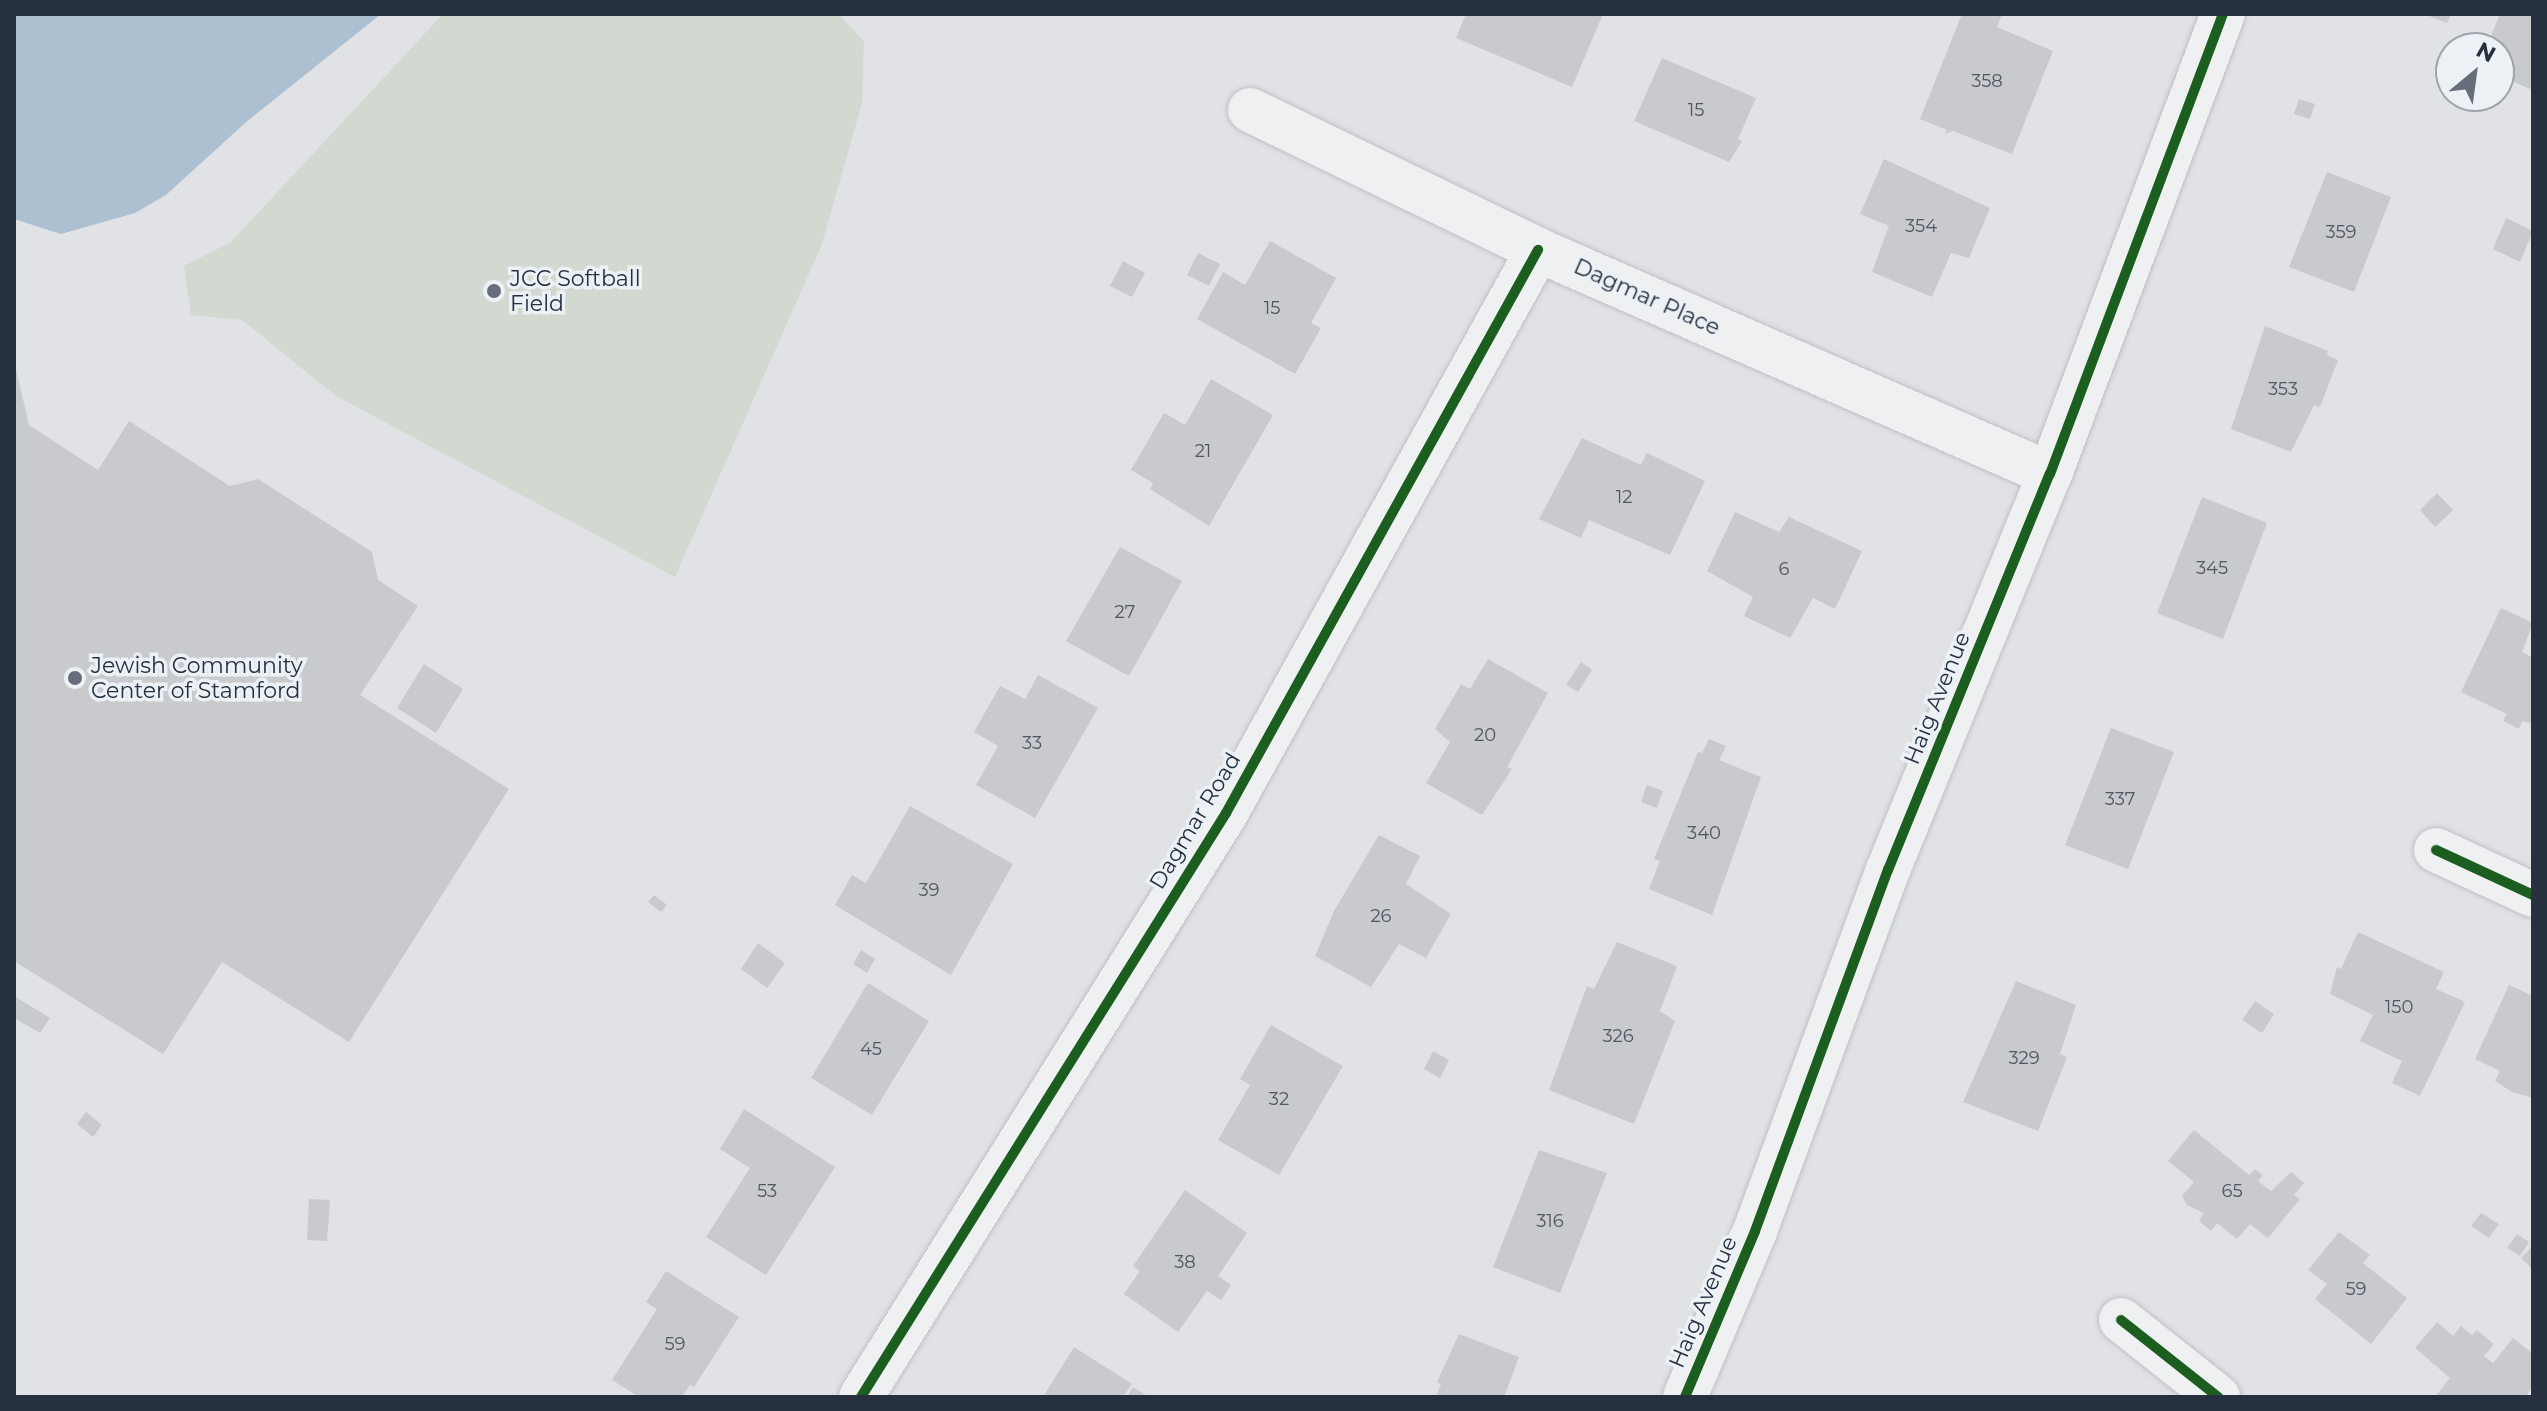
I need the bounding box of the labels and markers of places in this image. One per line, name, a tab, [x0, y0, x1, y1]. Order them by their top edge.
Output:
place label: JCC Softball Field	[510, 265, 641, 316]
marker: JCC Softball Field	[485, 282, 503, 300]
place label: Jewish Community Center of Stamford	[91, 652, 303, 704]
marker: Jewish Community Center of Stamford	[66, 669, 84, 687]

